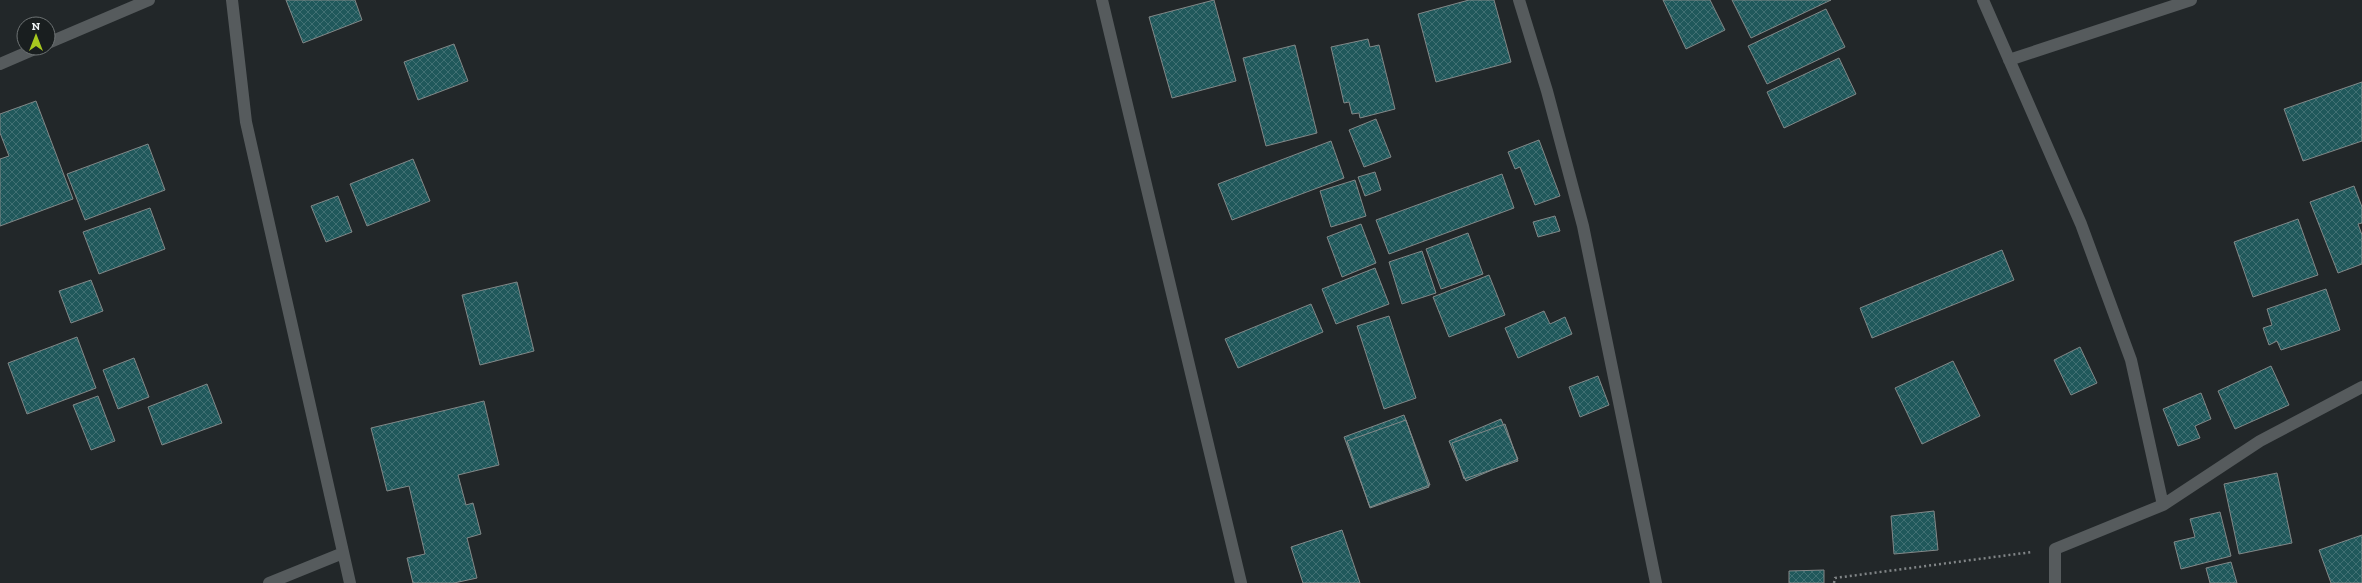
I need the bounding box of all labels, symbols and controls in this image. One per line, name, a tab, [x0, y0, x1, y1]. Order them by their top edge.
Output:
north arrow	[16, 16, 56, 56]
text: N	[32, 20, 41, 33]

